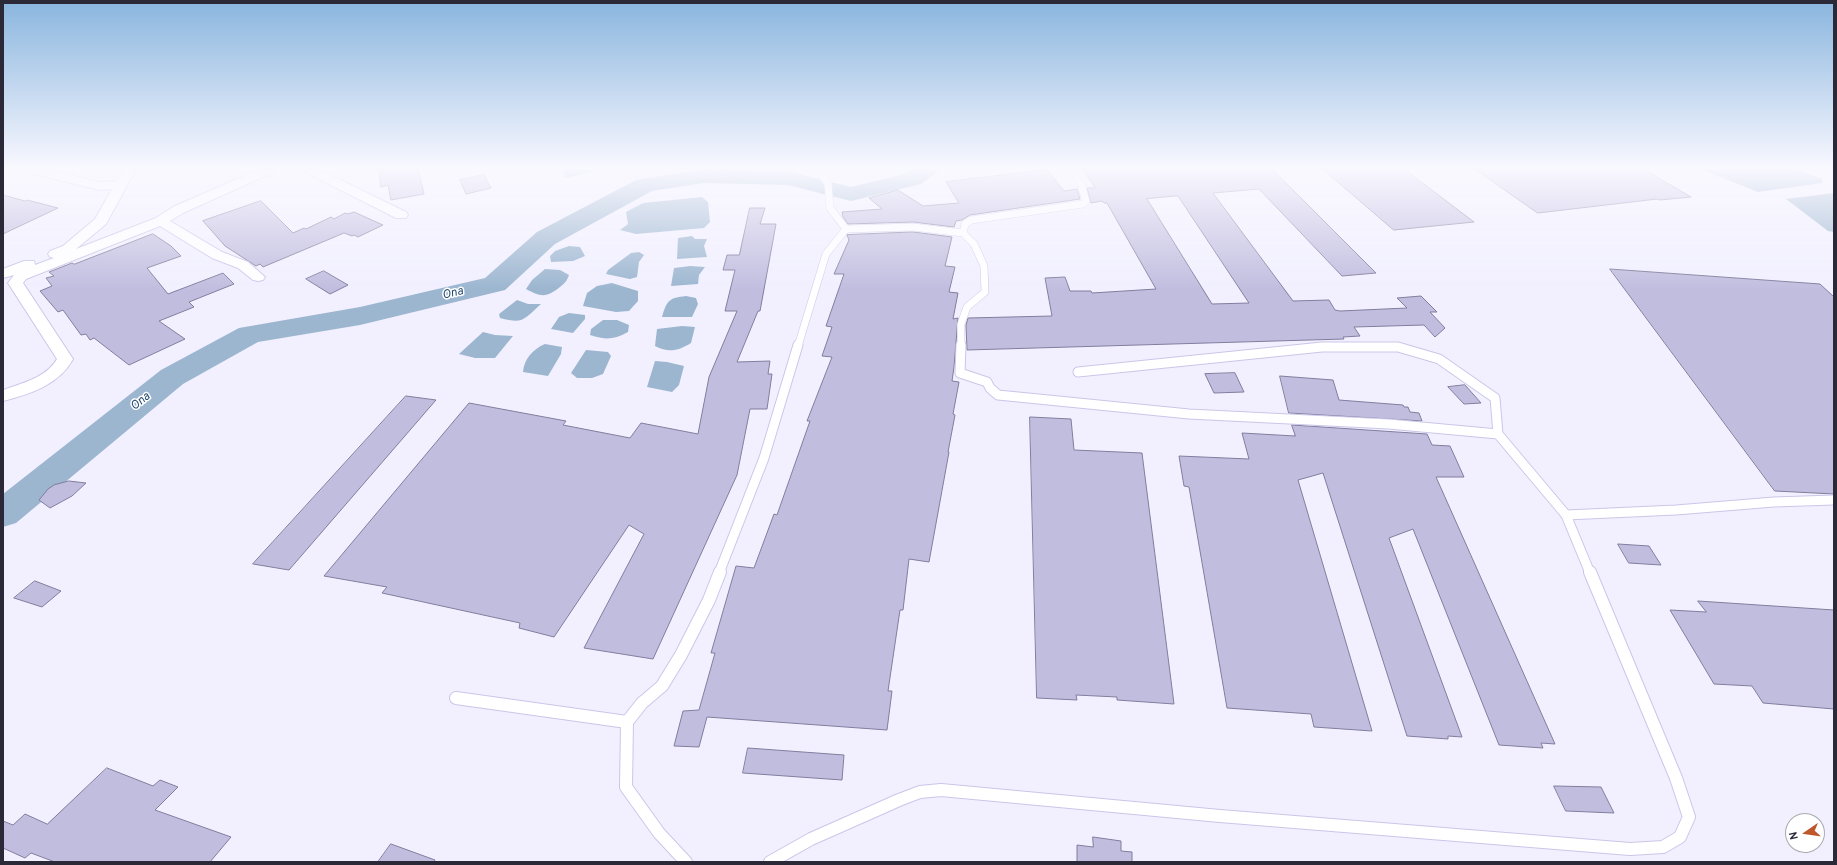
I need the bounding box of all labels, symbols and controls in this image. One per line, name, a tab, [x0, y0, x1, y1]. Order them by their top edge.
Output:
water label: Ona	[441, 285, 465, 303]
water label: Ona	[128, 390, 154, 414]
north arrow	[1785, 813, 1825, 853]
text: N	[1787, 830, 1802, 841]

